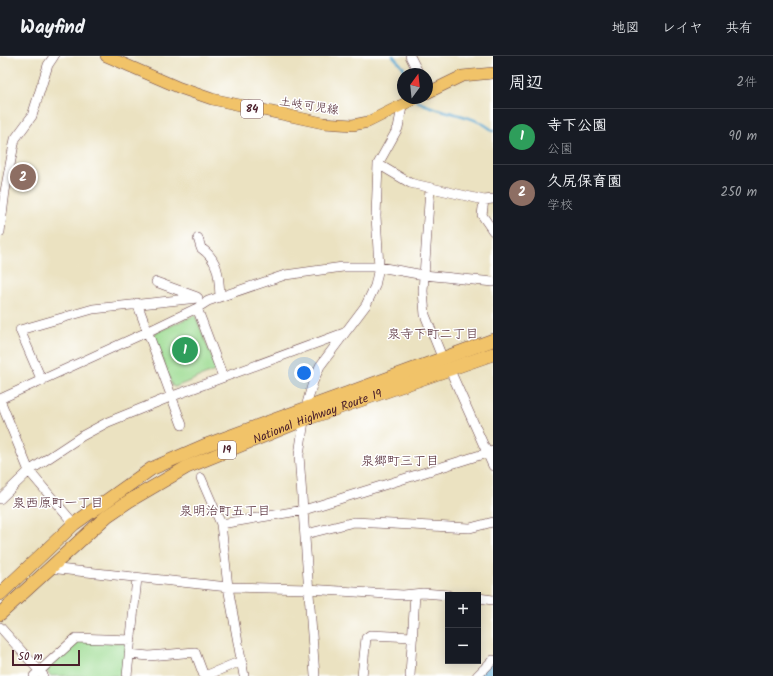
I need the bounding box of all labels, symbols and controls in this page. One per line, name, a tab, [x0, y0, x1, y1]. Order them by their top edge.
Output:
text: Wayfind	[20, 13, 85, 43]
text: 地図	[612, 17, 640, 39]
text: レイヤ	[662, 17, 703, 39]
text: 共有	[725, 17, 753, 39]
north arrow	[397, 68, 433, 104]
text: 周辺	[509, 70, 543, 97]
text: 2件	[736, 72, 757, 93]
street label: 土岐可児線	[278, 92, 340, 120]
road number: 84	[241, 100, 263, 118]
text: 寺下公園	[547, 114, 607, 138]
text: 1	[520, 126, 524, 147]
text: 90 m	[729, 126, 757, 147]
text: 公園	[547, 139, 573, 160]
pin: 2	[10, 162, 36, 192]
text: 久尻保育園	[547, 170, 622, 194]
text: 2	[518, 182, 526, 203]
text: 250 m	[720, 182, 757, 203]
text: 学校	[547, 195, 573, 216]
district label: 泉寺下町二丁目	[387, 324, 479, 345]
pin: 1	[172, 335, 198, 365]
your location	[294, 363, 314, 383]
street label: National Highway Route 19	[250, 384, 385, 449]
road number: 19	[218, 441, 236, 459]
district label: 泉郷町三丁目	[361, 451, 439, 472]
district label: 泉西原町一丁目	[12, 493, 104, 514]
district label: 泉明治町五丁目	[179, 501, 271, 522]
map controls	[445, 592, 481, 664]
button: +	[445, 592, 481, 628]
button: −	[445, 628, 481, 664]
scale bar	[12, 648, 80, 667]
text: 50 m	[18, 648, 43, 666]

